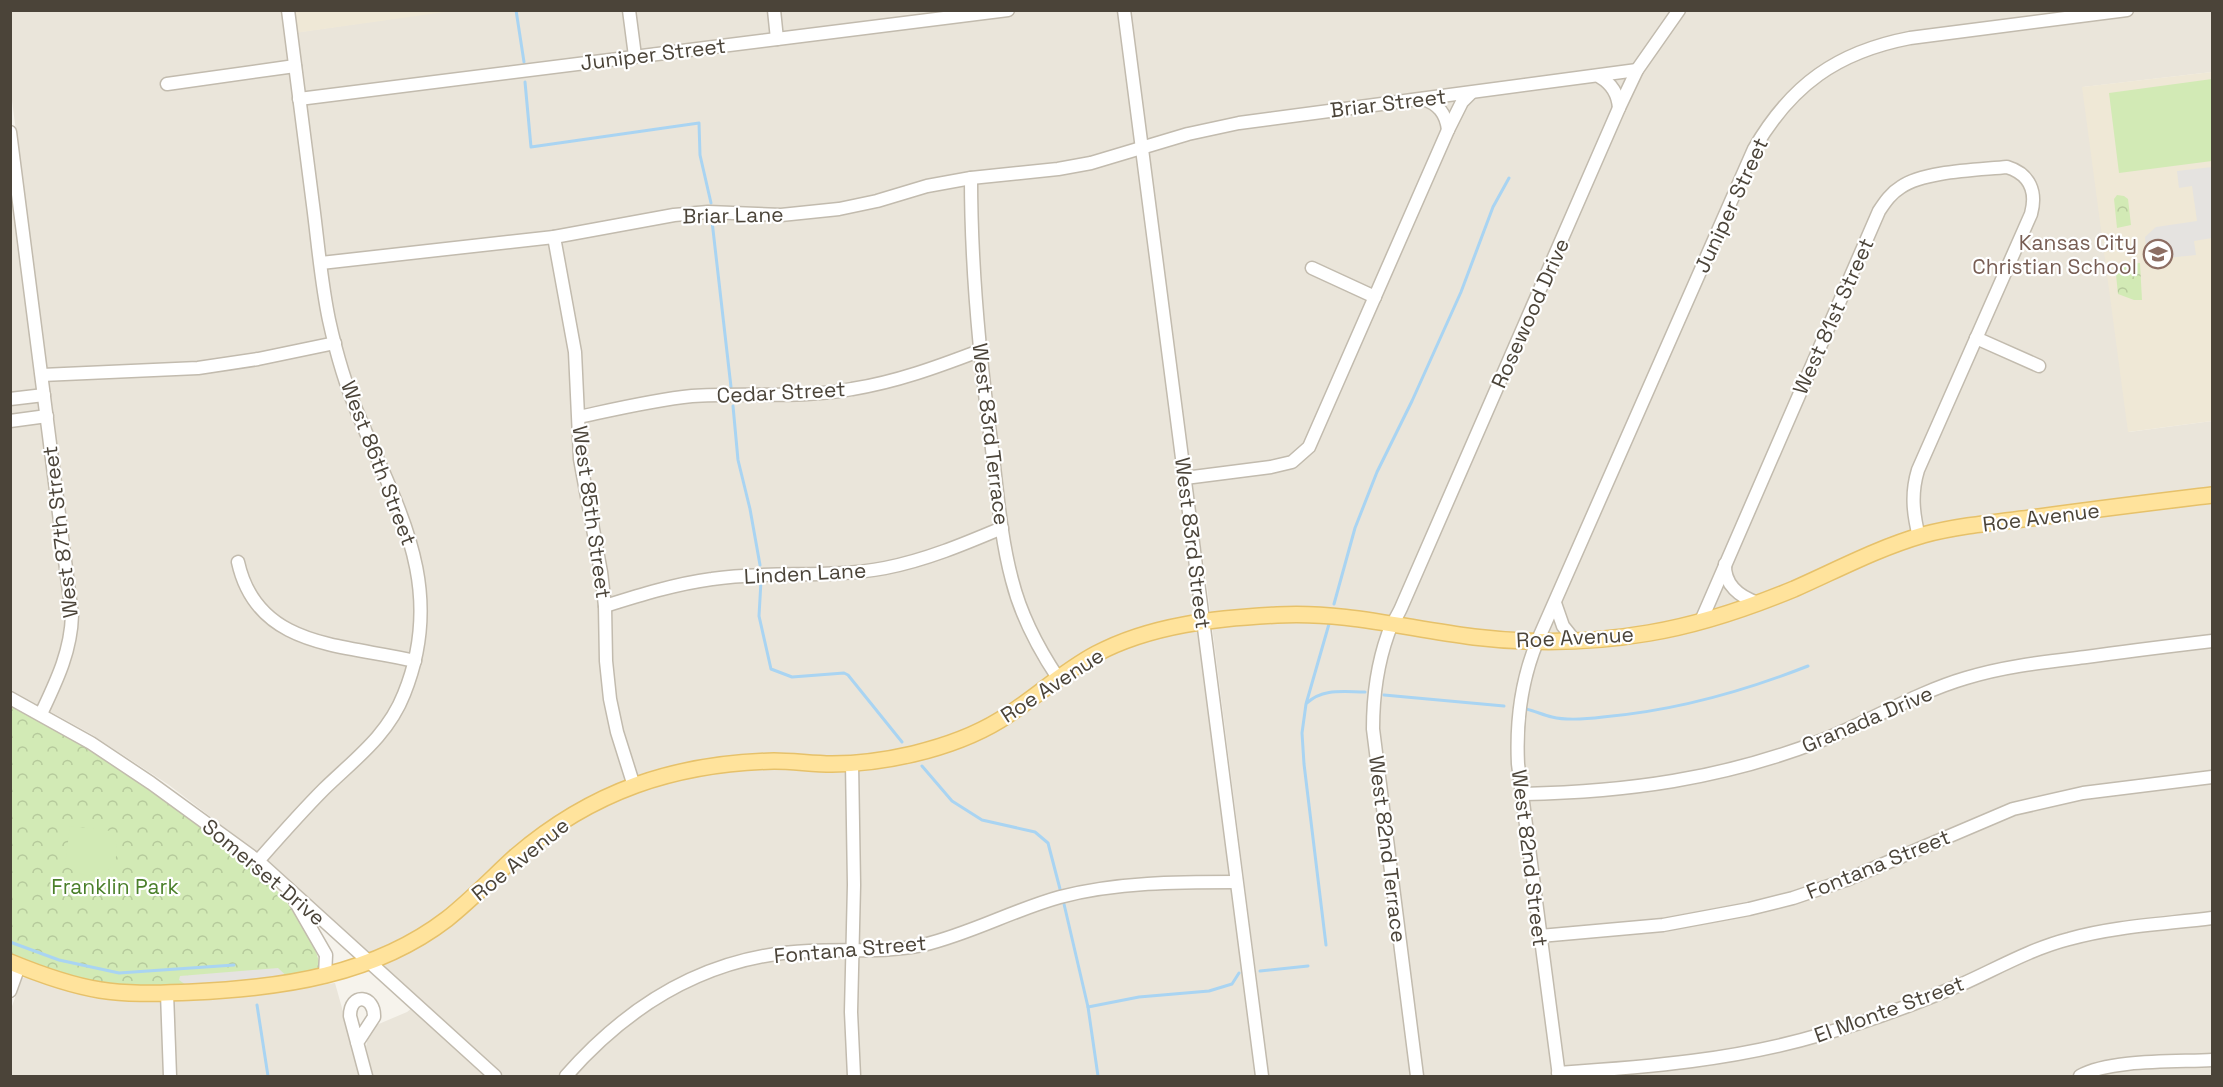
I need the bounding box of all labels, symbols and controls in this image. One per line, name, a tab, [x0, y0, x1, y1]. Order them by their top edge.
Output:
street label: Juniper Street	[579, 32, 727, 76]
street label: Briar Street	[1329, 83, 1447, 123]
street label: Juniper Street	[1688, 133, 1774, 277]
street label: Briar Lane	[682, 201, 784, 229]
place label: Kansas City Christian School	[1972, 229, 2137, 280]
street label: Rosewood Drive	[1485, 234, 1575, 392]
street label: West 81st Street	[1786, 234, 1880, 398]
school or university icon: Kansas City Christian School	[2142, 238, 2174, 270]
street label: West 83rd Terrace	[966, 342, 1016, 526]
street label: Cedar Street	[716, 375, 846, 409]
street label: West 86th Street	[335, 377, 423, 549]
street label: West 85th Street	[567, 424, 617, 600]
street label: West 87th Street	[36, 444, 84, 620]
street label: West 83rd Street	[1169, 456, 1217, 630]
street label: Roe Avenue	[1981, 496, 2101, 538]
street label: Linden Lane	[743, 556, 867, 590]
street label: Roe Avenue	[1515, 620, 1635, 654]
street label: Roe Avenue	[995, 642, 1109, 728]
street label: Granada Drive	[1798, 679, 1936, 759]
street label: West 82nd Terrace	[1363, 754, 1413, 944]
street label: West 82nd Street	[1506, 768, 1554, 948]
street label: Roe Avenue	[466, 811, 574, 907]
street label: Somerset Drive	[197, 813, 331, 931]
street label: Fontana Street	[1802, 823, 1954, 905]
park label: Franklin Park	[51, 873, 179, 900]
street label: Fontana Street	[773, 929, 927, 969]
street label: El Monte Street	[1810, 969, 1968, 1049]

